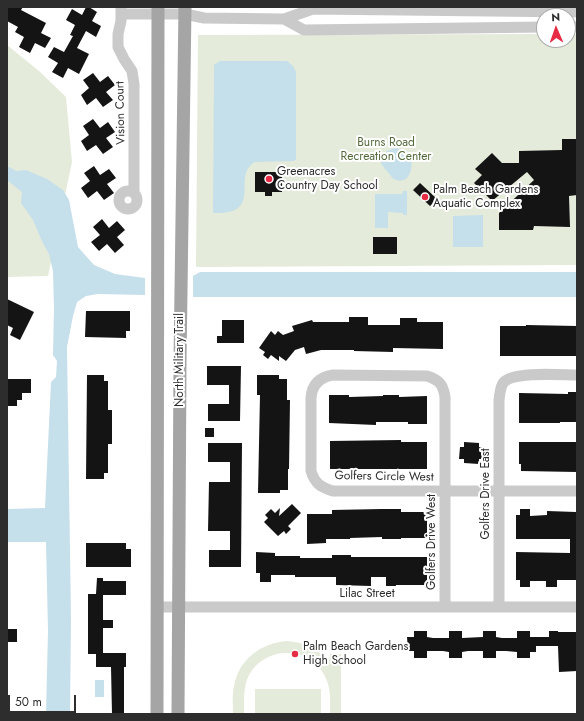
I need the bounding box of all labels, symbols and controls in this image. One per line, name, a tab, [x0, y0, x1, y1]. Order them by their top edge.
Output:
north arrow	[536, 8, 576, 48]
text: N	[551, 9, 560, 25]
street label: Vision Court	[113, 81, 129, 145]
park label: Burns Road Recreation Center	[341, 136, 431, 164]
place label: Greenacres Country Day School	[277, 165, 378, 193]
marker: Greenacres Country Day School	[264, 174, 274, 184]
place label: Palm Beach Gardens Aquatic Complex	[433, 183, 538, 211]
marker: Palm Beach Gardens Aquatic Complex	[420, 192, 430, 202]
street label: North Military Trail	[173, 313, 187, 407]
street label: Golfers Drive East	[479, 448, 493, 540]
street label: Golfers Circle West	[334, 469, 434, 485]
street label: Golfers Drive West	[425, 494, 439, 590]
street label: Lilac Street	[339, 587, 395, 601]
place label: Palm Beach Gardens High School	[303, 640, 408, 668]
marker: Palm Beach Gardens High School	[290, 649, 300, 659]
scale bar	[10, 687, 78, 713]
text: 50 m	[15, 693, 42, 711]

